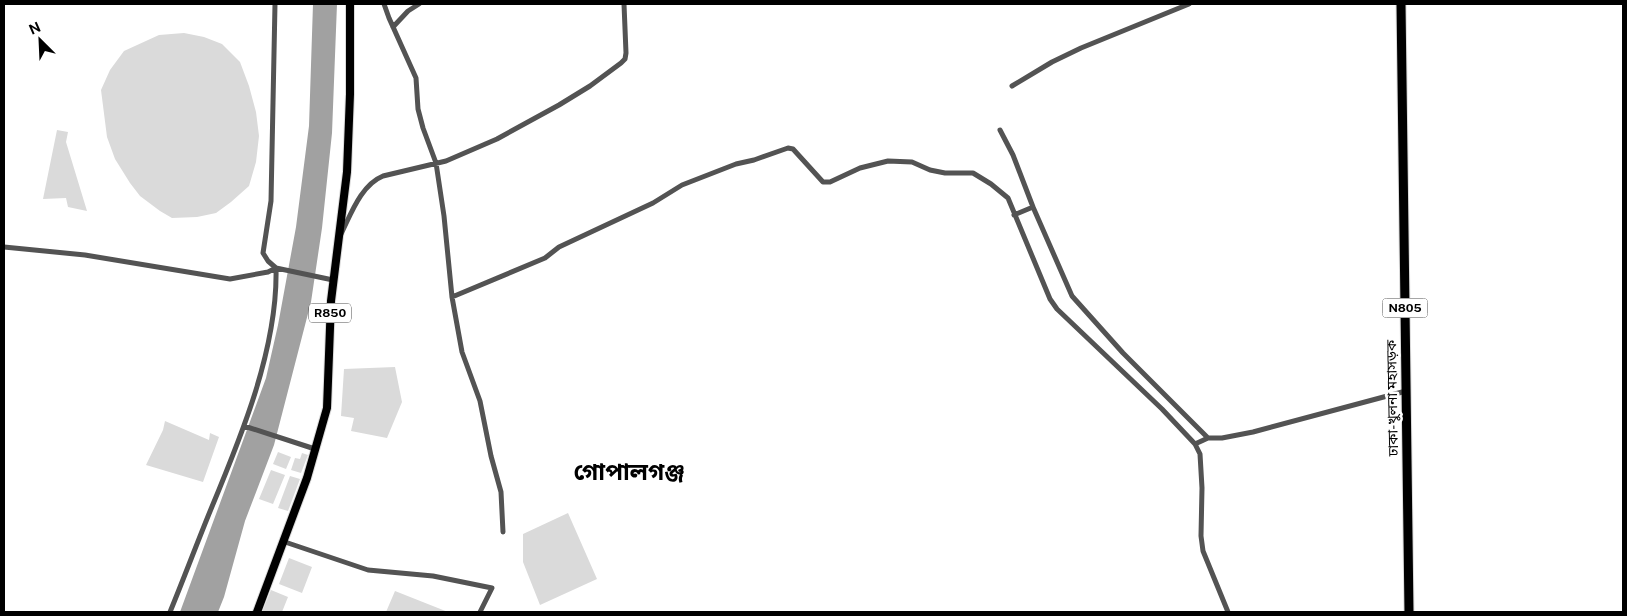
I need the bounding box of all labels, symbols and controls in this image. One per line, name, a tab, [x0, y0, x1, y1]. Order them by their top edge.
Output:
north arrow	[15, 15, 65, 65]
text: N	[26, 19, 43, 38]
road number: N805	[1382, 298, 1428, 318]
road number: R850	[309, 304, 351, 322]
street label: ঢাকা-খুলনা মহাসড়ক	[1383, 339, 1402, 457]
district label: গোপালগঞ্জ	[573, 457, 685, 485]

